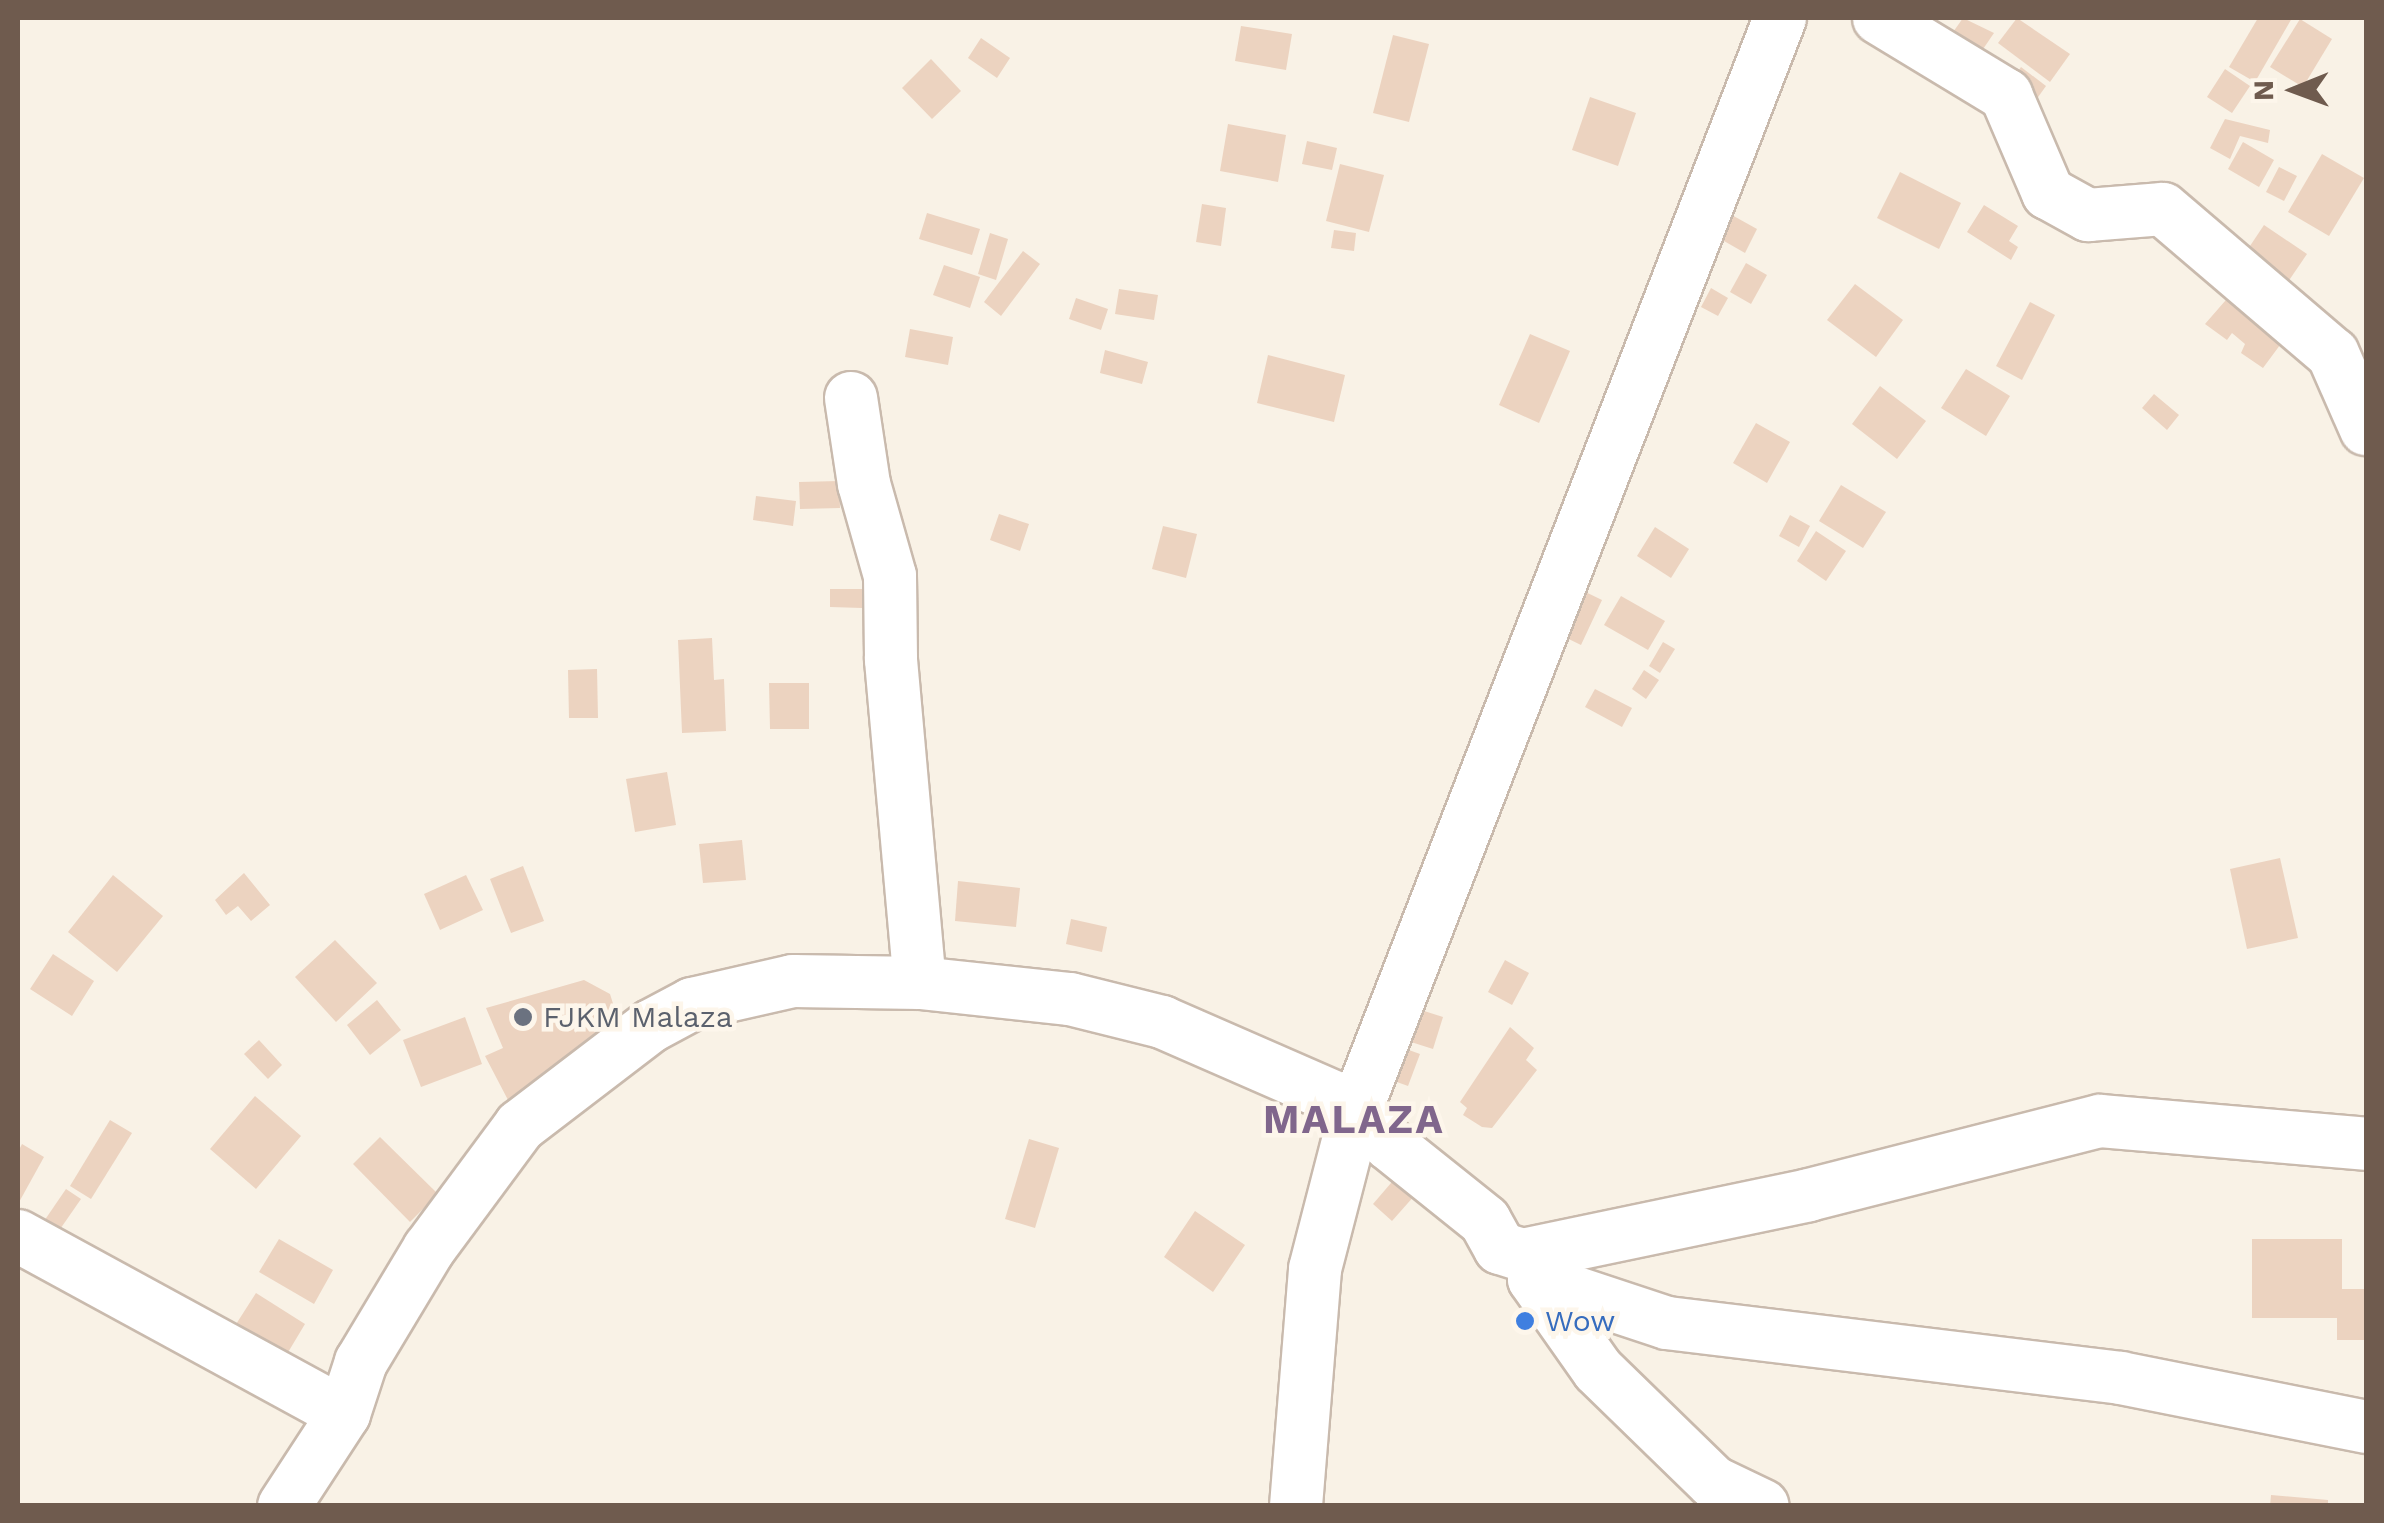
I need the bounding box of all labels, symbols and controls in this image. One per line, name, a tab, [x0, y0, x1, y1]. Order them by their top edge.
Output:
north arrow	[2244, 40, 2344, 140]
text: N	[2247, 80, 2280, 101]
place label: FJKM Malaza	[543, 999, 733, 1035]
marker: FJKM Malaza	[512, 1006, 534, 1028]
district label: MALAZA	[1263, 1096, 1445, 1144]
place label: Wow	[1545, 1303, 1615, 1339]
marker: Wow	[1514, 1310, 1536, 1332]

